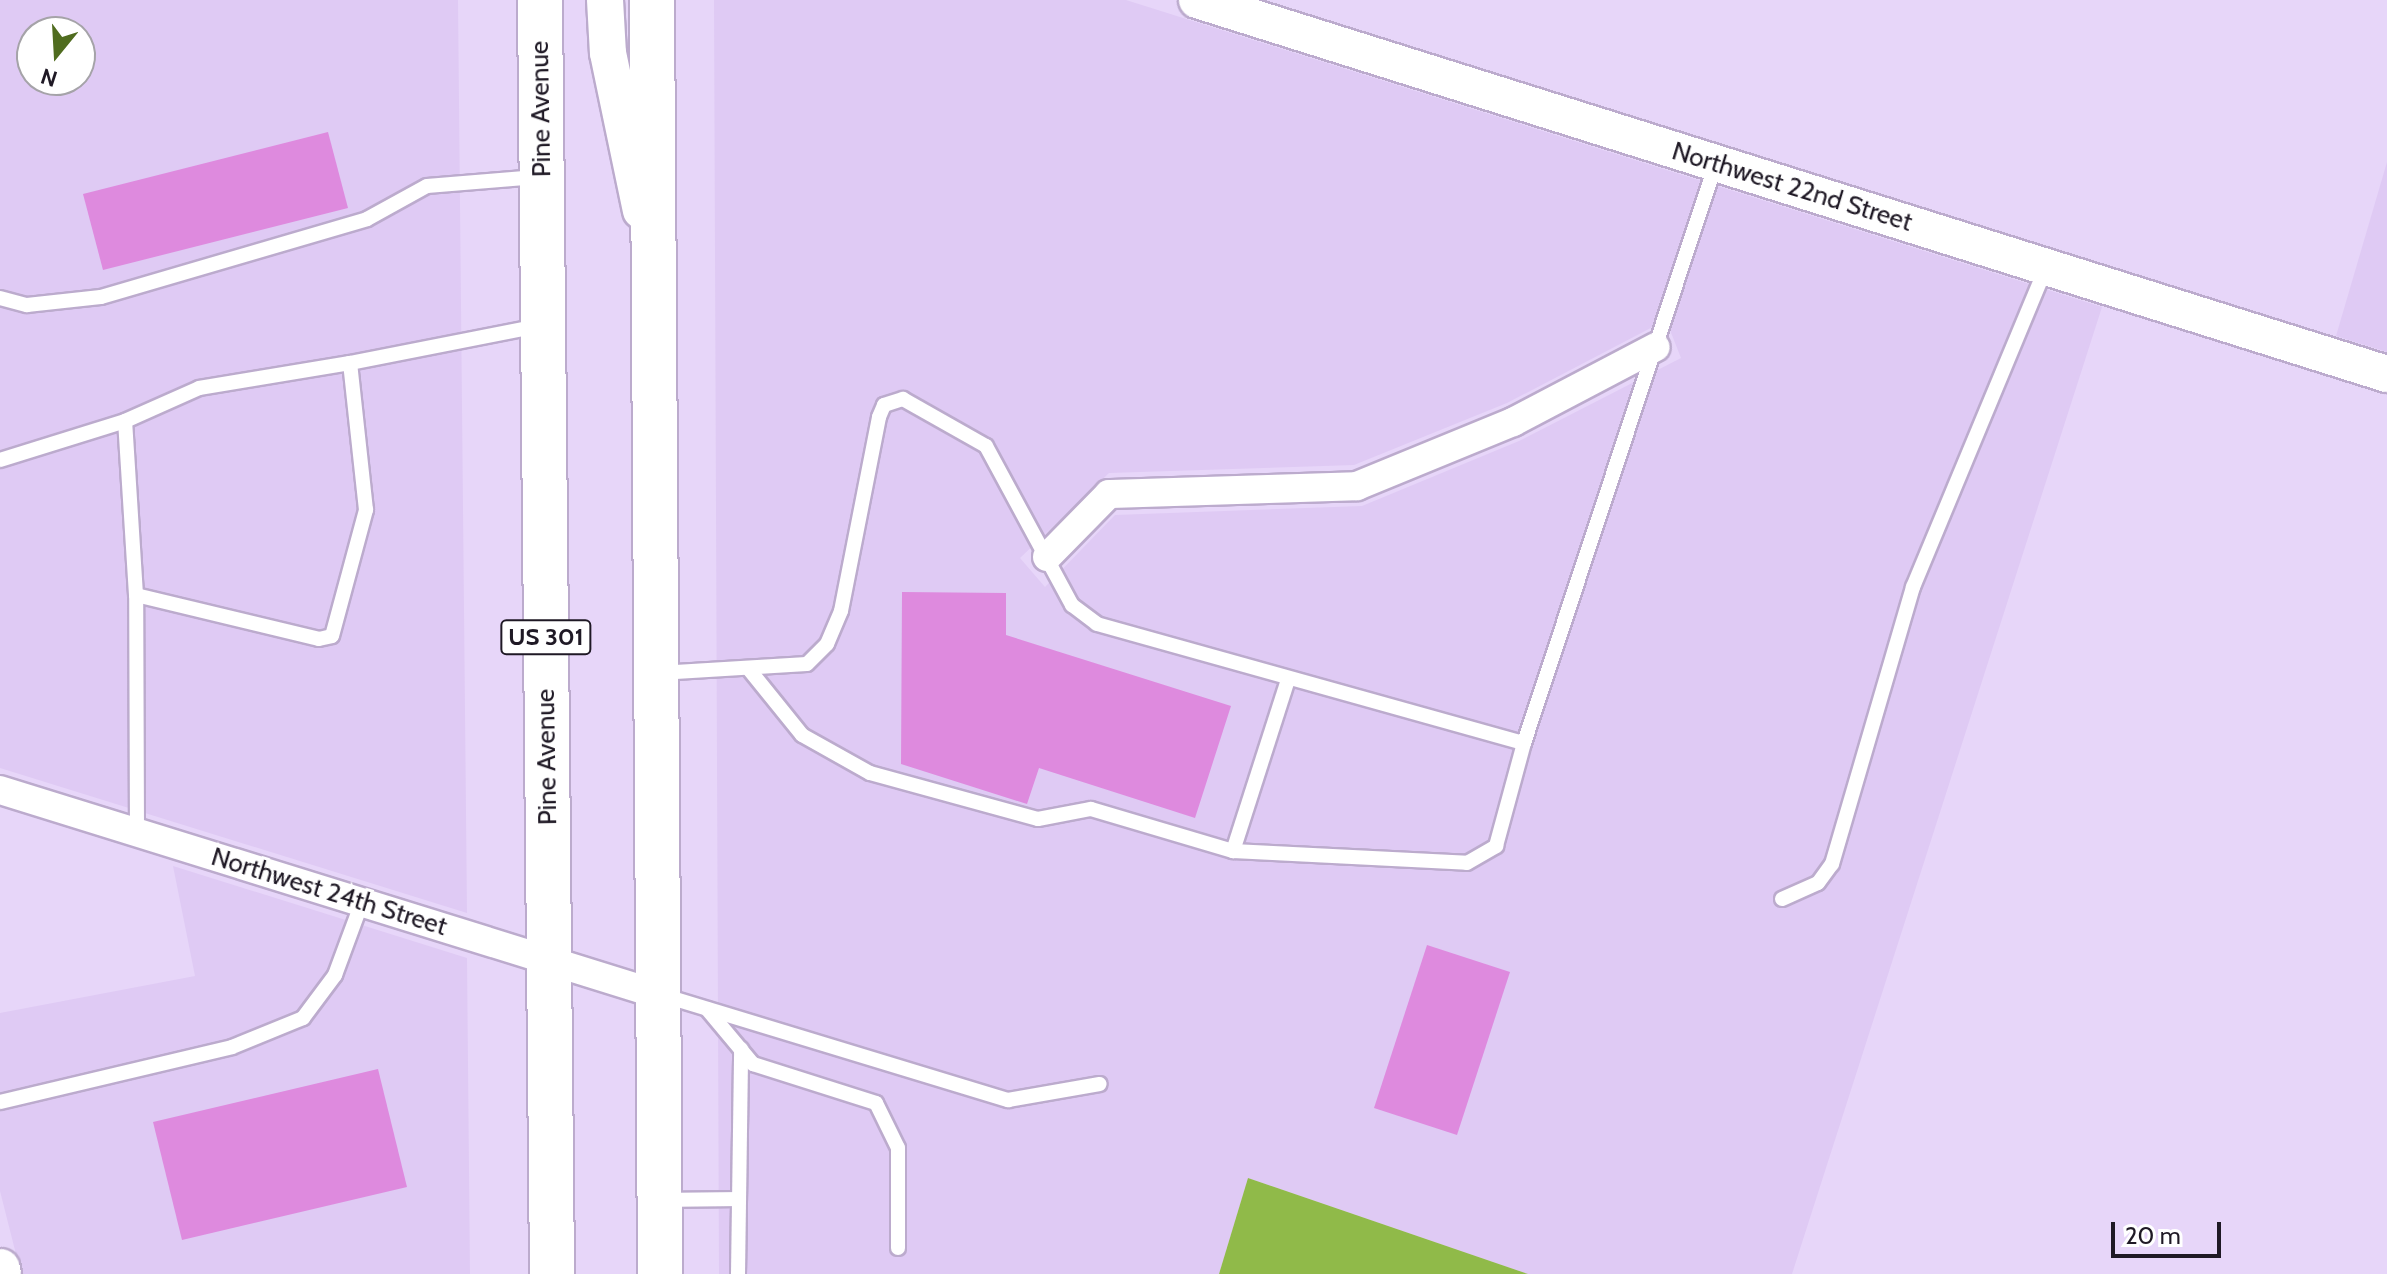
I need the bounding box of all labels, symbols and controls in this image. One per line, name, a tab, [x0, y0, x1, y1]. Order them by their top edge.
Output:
north arrow	[16, 16, 96, 96]
street label: Pine Avenue	[524, 41, 558, 177]
text: N	[37, 62, 61, 93]
street label: Northwest 22nd Street	[1668, 136, 1916, 238]
road number: US 301	[500, 617, 592, 657]
street label: Pine Avenue	[530, 689, 564, 825]
street label: Northwest 24th Street	[207, 841, 451, 943]
scale bar	[2115, 1206, 2225, 1256]
text: 20 m	[2125, 1221, 2181, 1250]

